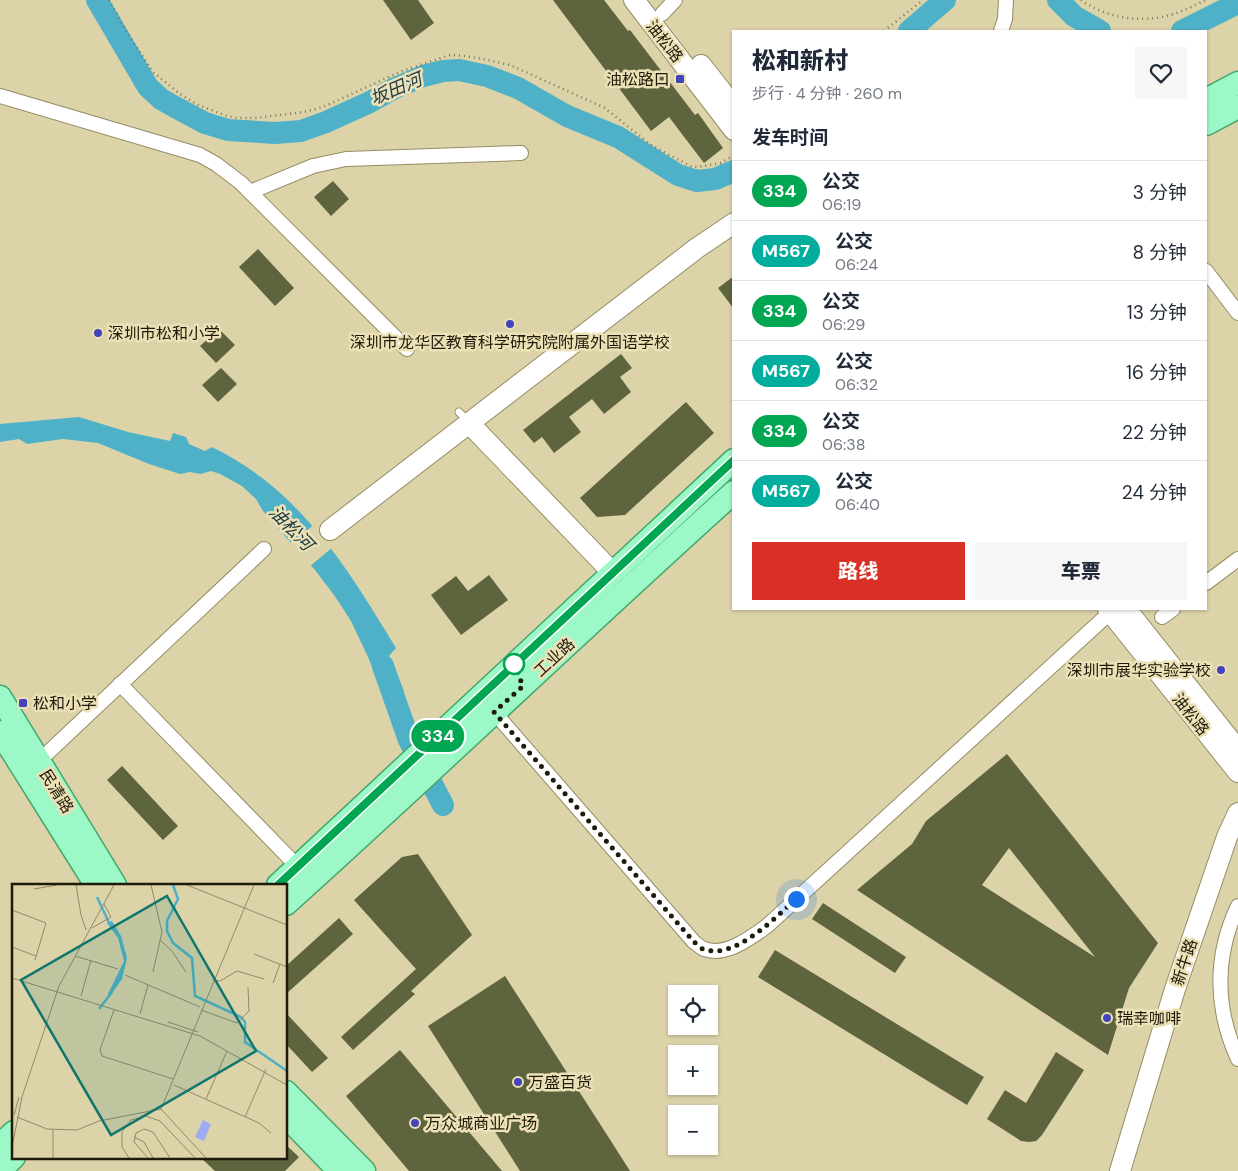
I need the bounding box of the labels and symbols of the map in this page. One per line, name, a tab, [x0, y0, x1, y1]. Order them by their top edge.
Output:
street label: 油松路	[642, 16, 688, 67]
water label: 坂田河	[366, 66, 428, 111]
place label: 油松路口	[606, 69, 670, 90]
marker: 油松路口	[674, 73, 686, 85]
marker: 深圳市龙华区教育科学研究院附属外国语学校	[504, 318, 516, 330]
place label: 深圳市松和小学	[108, 323, 220, 344]
marker: 深圳市松和小学	[92, 327, 104, 339]
place label: 深圳市龙华区教育科学研究院附属外国语学校	[350, 332, 670, 353]
water label: 油松河	[264, 500, 320, 558]
street label: 工业路	[530, 633, 579, 681]
unlabelled marker	[503, 653, 525, 675]
place label: 深圳市展华实验学校	[1067, 660, 1211, 681]
marker: 深圳市展华实验学校	[1215, 664, 1227, 676]
street label: 油松路	[1168, 689, 1214, 740]
place label: 松和小学	[33, 693, 97, 714]
marker: 松和小学	[17, 697, 29, 709]
line badge: 334	[409, 720, 467, 752]
street label: 民清路	[35, 765, 78, 817]
inset map	[12, 884, 288, 1158]
your location	[784, 887, 809, 912]
street label: 新牛路	[1167, 936, 1202, 988]
place label: 瑞幸咖啡	[1117, 1008, 1181, 1029]
marker: 瑞幸咖啡	[1101, 1012, 1113, 1024]
place label: 万盛百货	[528, 1072, 592, 1093]
marker: 万盛百货	[512, 1076, 524, 1088]
place label: 万众城商业广场	[425, 1113, 537, 1134]
marker: 万众城商业广场	[409, 1117, 421, 1129]

